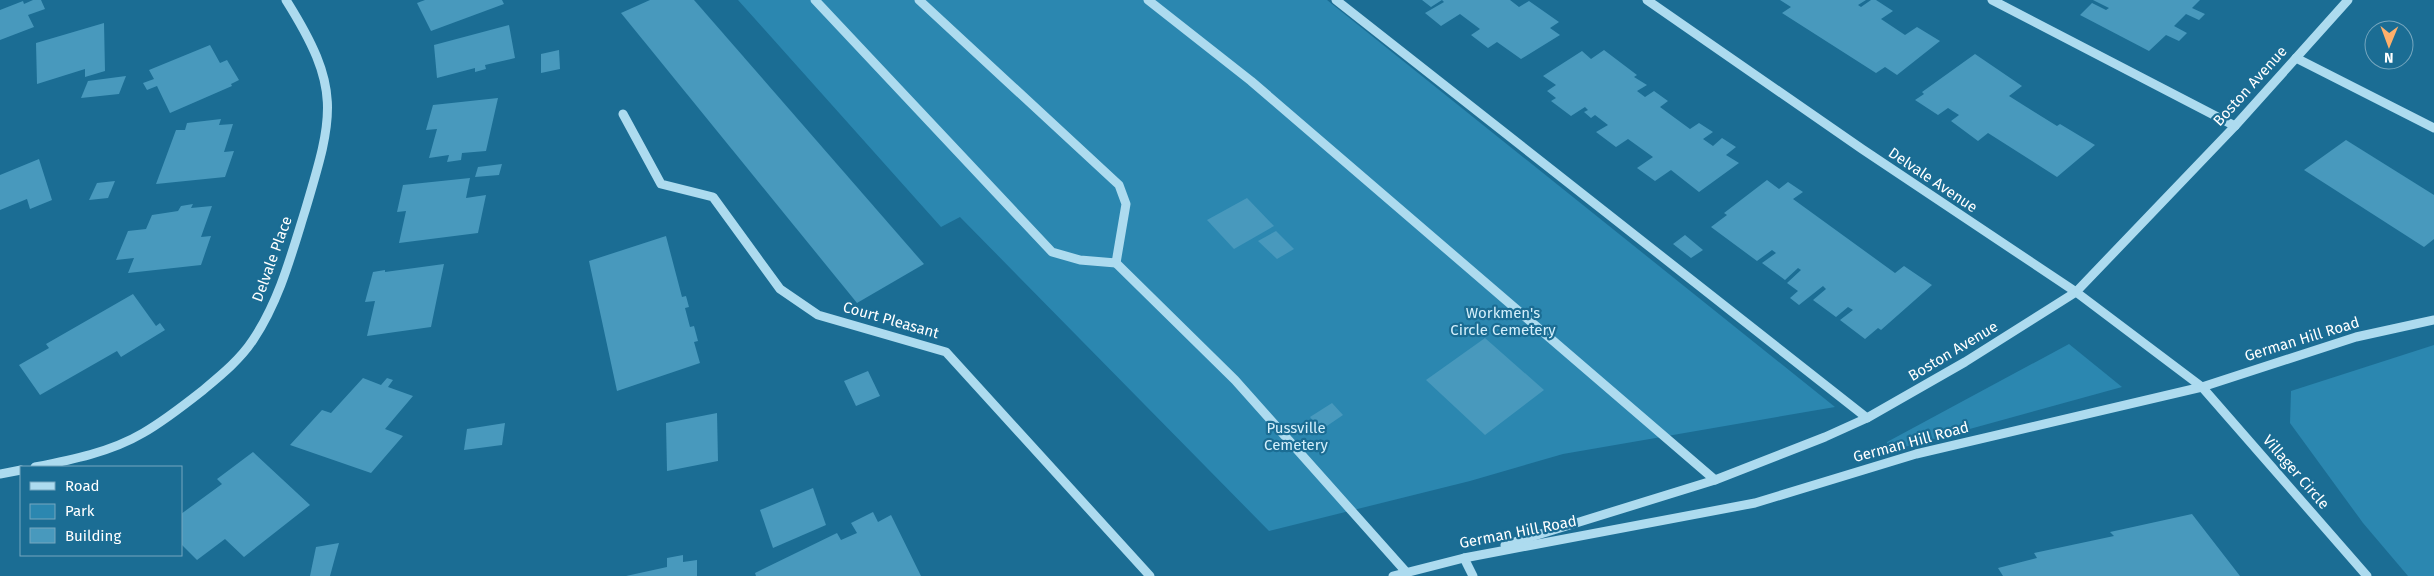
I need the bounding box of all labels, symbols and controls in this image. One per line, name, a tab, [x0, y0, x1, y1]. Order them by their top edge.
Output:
north arrow	[2364, 20, 2414, 70]
street label: Boston Avenue	[2209, 42, 2291, 130]
text: N	[2384, 49, 2394, 66]
street label: Delvale Avenue	[1885, 144, 1981, 216]
street label: Delvale Place	[248, 214, 296, 304]
street label: Court Pleasant	[841, 298, 942, 342]
park label: Workmen's Circle Cemetery	[1450, 304, 1556, 339]
street label: German Hill Road	[2242, 313, 2362, 365]
street label: Boston Avenue	[1905, 317, 2001, 385]
street label: German Hill Road	[1851, 418, 1971, 466]
park label: Pussville Cemetery	[1264, 419, 1329, 454]
street label: Villager Circle	[2259, 431, 2333, 513]
legend	[20, 466, 182, 556]
text: Road	[65, 477, 100, 495]
text: Park	[65, 502, 95, 520]
street label: German Hill Road	[1458, 512, 1578, 552]
text: Building	[65, 527, 121, 545]

